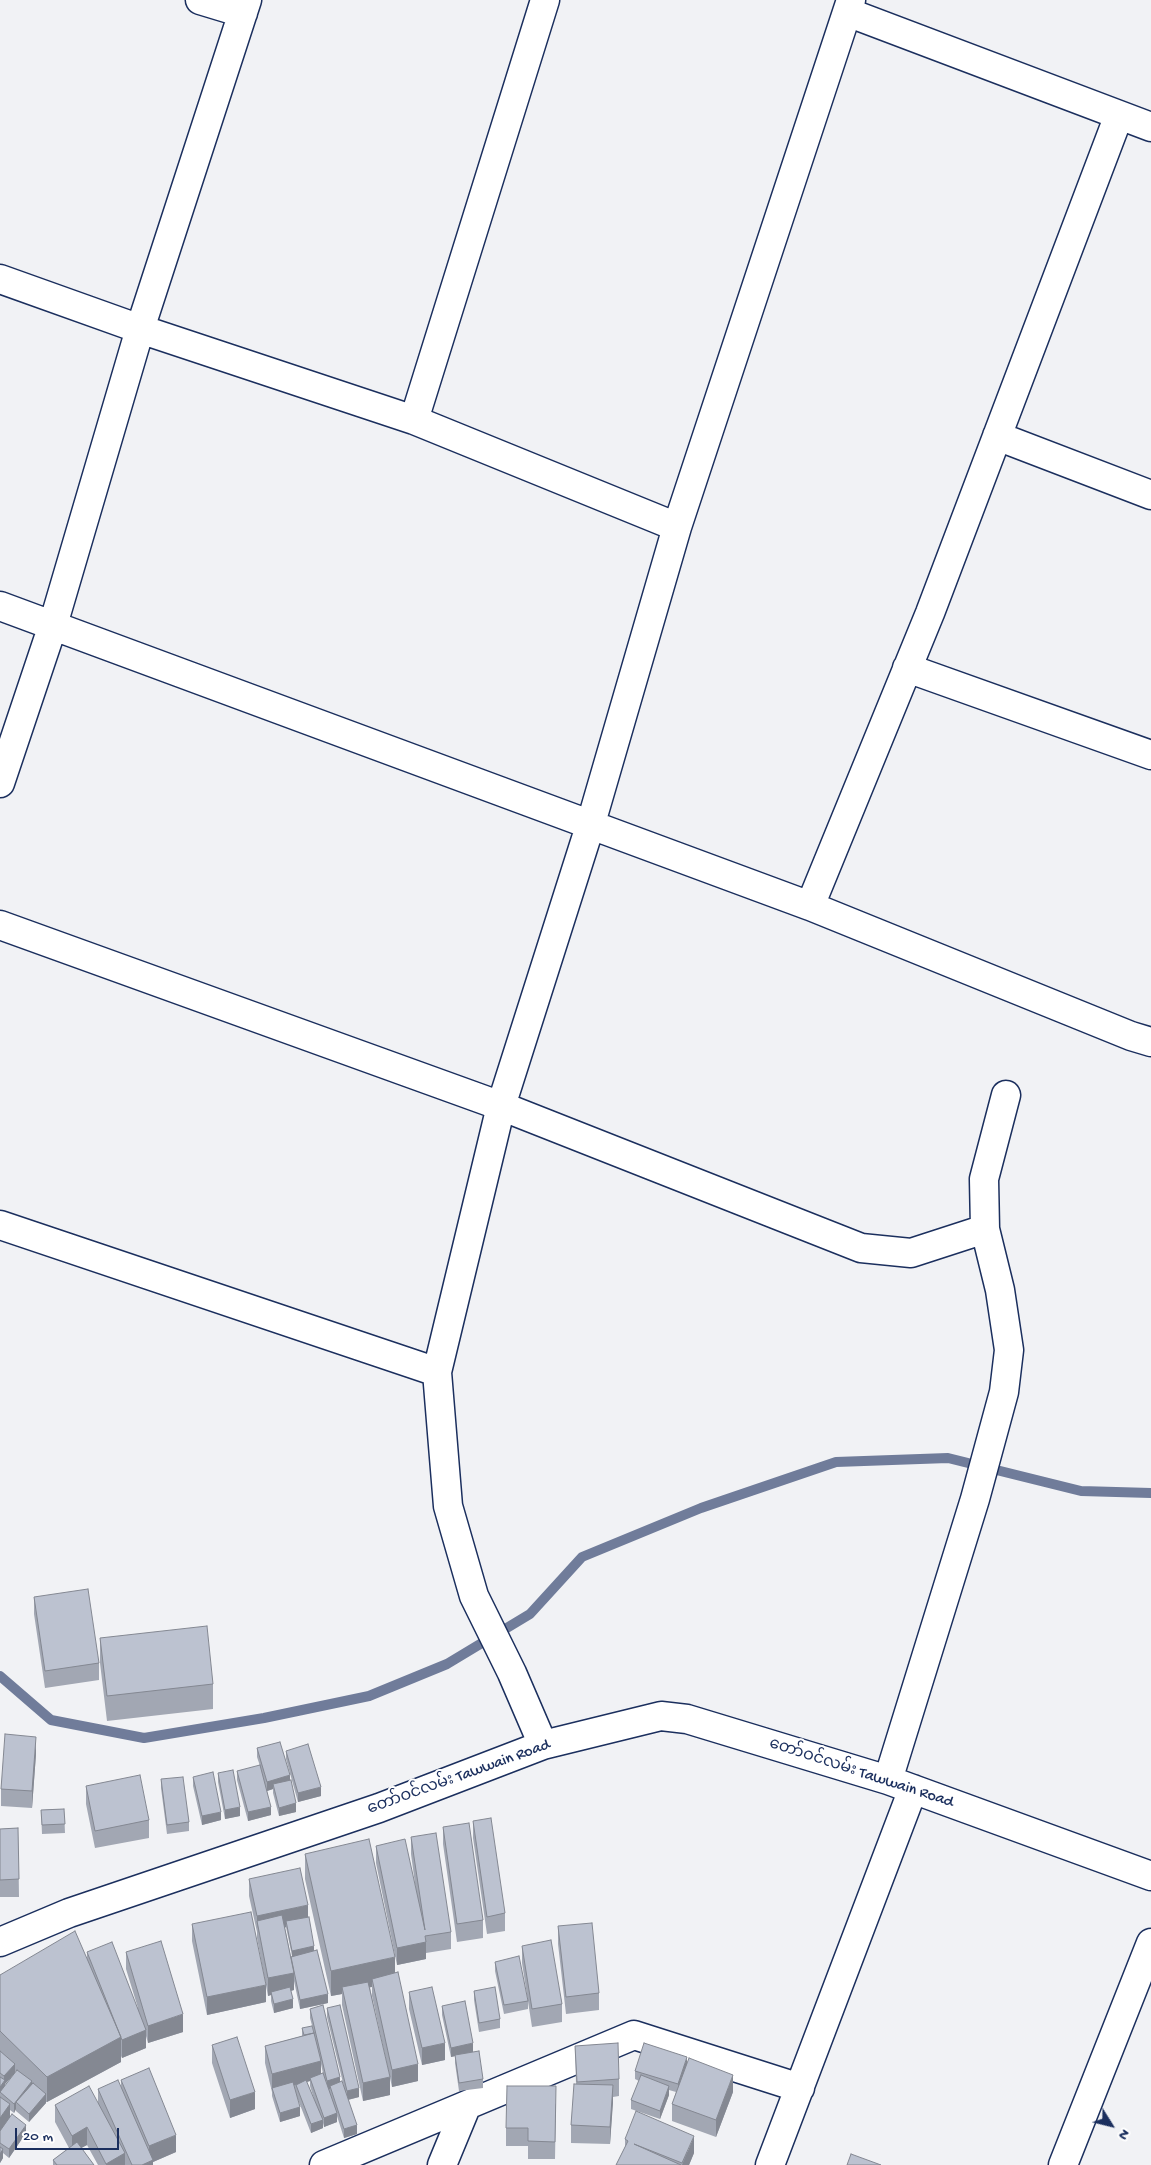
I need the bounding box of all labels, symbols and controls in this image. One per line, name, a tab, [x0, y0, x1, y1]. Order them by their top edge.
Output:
street label: တော်ဝင်လမ်း Tawwain Road	[766, 1735, 956, 1813]
street label: တော်ဝင်လမ်း Tawwain Road	[365, 1736, 553, 1820]
north arrow	[1086, 2100, 1136, 2150]
scale bar	[18, 2118, 121, 2150]
text: N	[1114, 2125, 1133, 2143]
text: 20 m	[23, 2128, 53, 2146]

